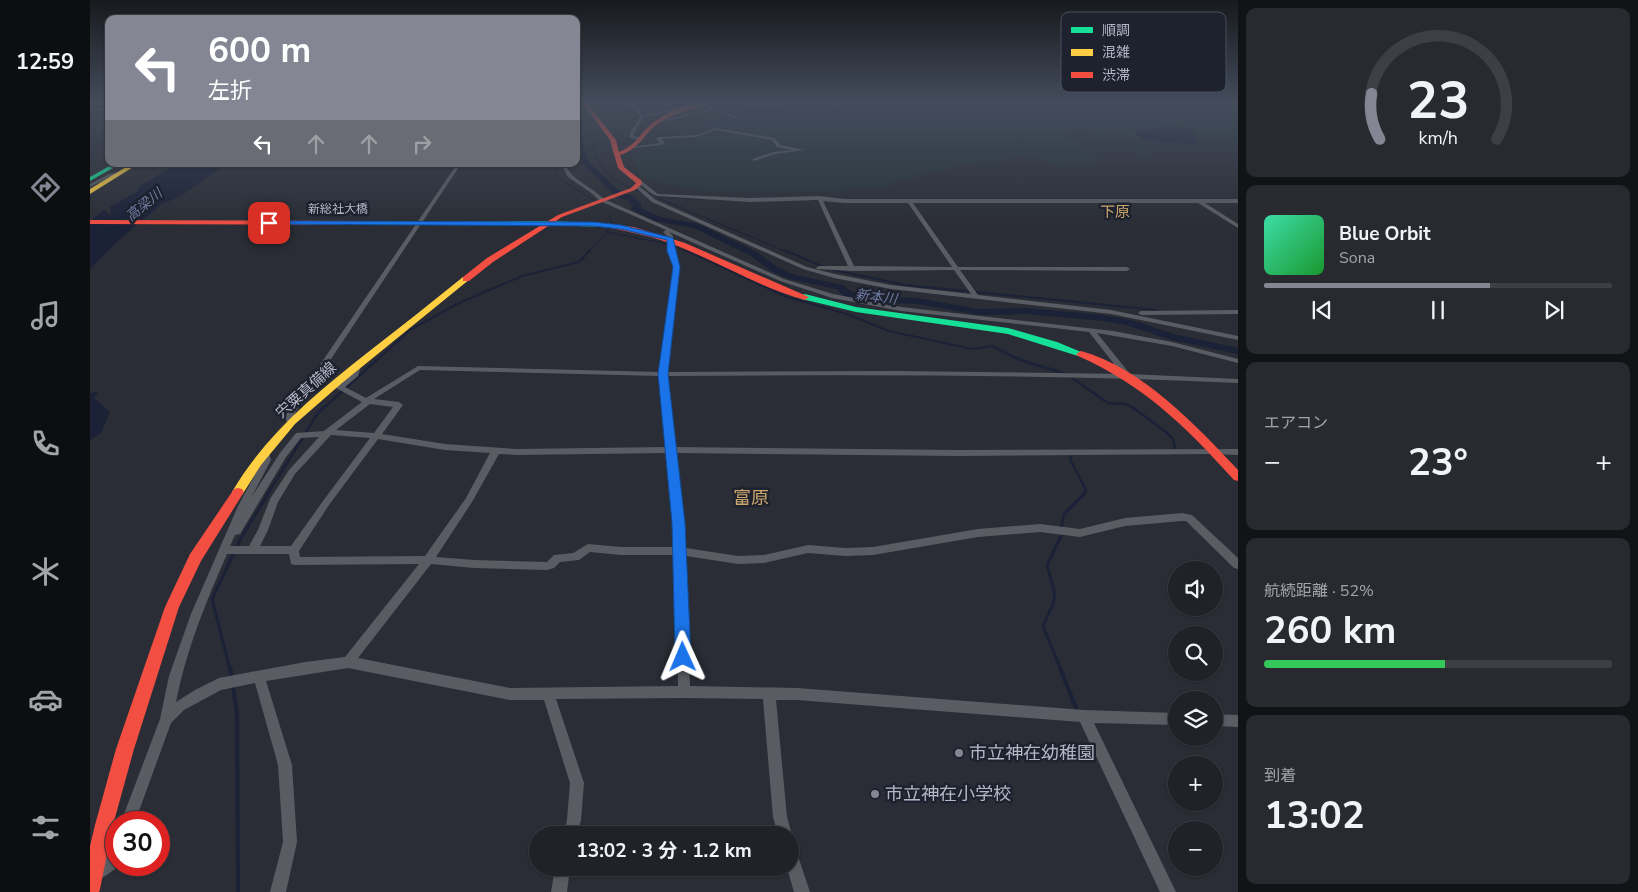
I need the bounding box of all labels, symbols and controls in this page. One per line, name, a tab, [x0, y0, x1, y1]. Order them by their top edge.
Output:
legend	[1061, 12, 1226, 92]
text: 順調	[1102, 21, 1130, 40]
text: 600 m	[208, 27, 311, 74]
icon: left	[125, 35, 190, 100]
text: 混雑	[1102, 43, 1130, 62]
text: 12:59	[16, 47, 74, 77]
text: 23	[1407, 65, 1469, 136]
text: 渋滞	[1102, 66, 1130, 85]
text: 左折	[208, 76, 252, 106]
text: km/h	[1418, 126, 1458, 150]
icon: left	[249, 130, 277, 158]
icon: ahead	[302, 130, 330, 158]
icon: ahead	[355, 130, 383, 158]
icon: right	[408, 130, 436, 158]
icon: directions	[28, 170, 63, 205]
water label: 高梁川	[122, 183, 168, 226]
street label: 新総社大橋	[308, 201, 368, 217]
pin	[248, 202, 290, 244]
district label: 下原	[1100, 202, 1130, 222]
icon: arrive	[255, 209, 283, 237]
text: Blue Orbit	[1339, 221, 1430, 247]
text: Sona	[1339, 247, 1375, 269]
water label: 新本川	[854, 285, 900, 309]
icon: previous	[1308, 296, 1336, 324]
icon: pause	[1424, 296, 1452, 324]
icon: next	[1540, 296, 1568, 324]
icon: music	[28, 298, 63, 333]
street label: 宍粟真備線	[271, 357, 341, 423]
text: エアコン	[1264, 412, 1328, 434]
icon: phone	[28, 426, 63, 461]
text: 23°	[1408, 437, 1468, 488]
text: −	[1264, 443, 1281, 481]
text: +	[1595, 443, 1612, 481]
district label: 富原	[733, 486, 769, 510]
icon: climate	[28, 554, 63, 589]
map controls	[1168, 561, 1223, 876]
button: sound	[1168, 561, 1223, 616]
text: 航続距離 · 52%	[1264, 580, 1374, 602]
text: 260 km	[1264, 605, 1396, 656]
button: search	[1168, 626, 1223, 681]
position arrow	[656, 630, 708, 682]
icon: car	[28, 682, 63, 717]
button: layers	[1168, 691, 1223, 746]
place label: 市立神在幼稚園	[969, 741, 1095, 765]
marker: 市立神在幼稚園	[953, 747, 965, 759]
button: +	[1168, 756, 1223, 811]
text: 到着	[1264, 765, 1296, 787]
place label: 市立神在小学校	[885, 782, 1011, 806]
marker: 市立神在小学校	[869, 788, 881, 800]
text: 13:02	[1264, 790, 1365, 841]
icon: filters	[28, 810, 63, 845]
speed limit sign: 30	[105, 811, 170, 876]
button: −	[1168, 821, 1223, 876]
text: 13:02 · 3 分 · 1.2 km	[576, 838, 752, 864]

